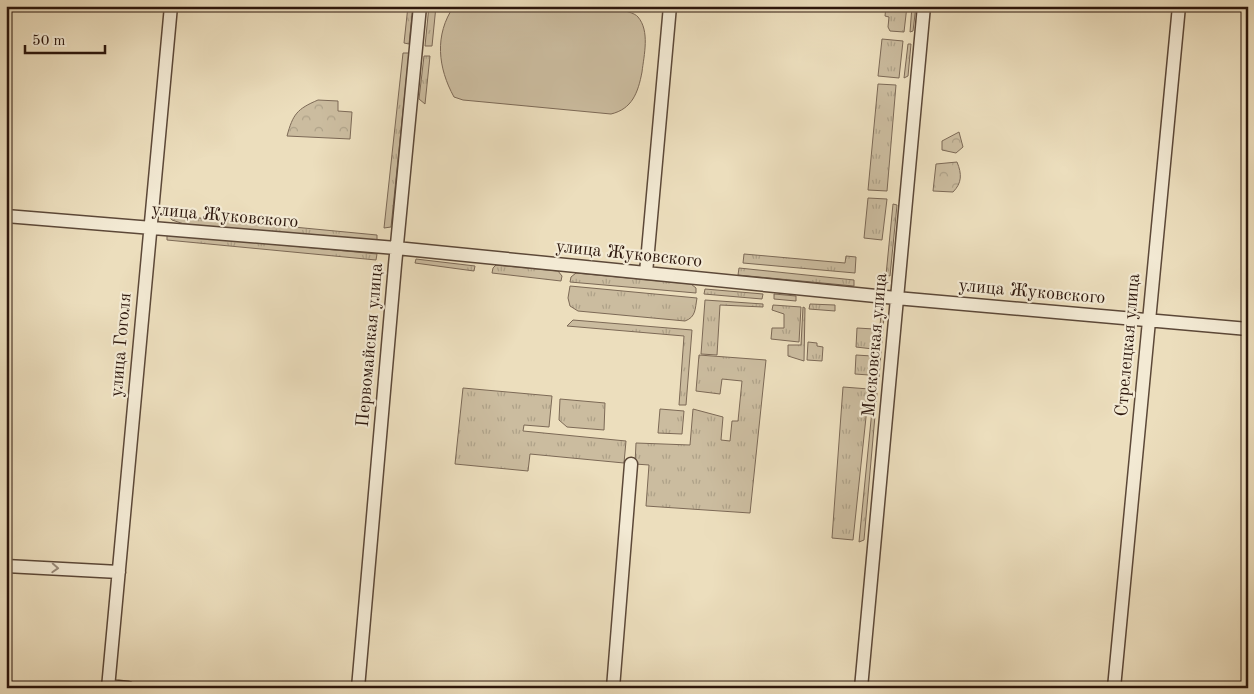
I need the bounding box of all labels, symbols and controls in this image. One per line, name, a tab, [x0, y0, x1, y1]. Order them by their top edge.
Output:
scale bar	[25, 22, 105, 54]
text: 50 m	[32, 34, 66, 49]
street label: улица Жуковского	[151, 201, 299, 231]
street label: улица Жуковского	[555, 237, 703, 271]
street label: Первомайская улица	[354, 262, 386, 428]
street label: Московская улица	[860, 272, 890, 418]
street label: Стрелецкая улица	[1113, 273, 1143, 417]
street label: улица Жуковского	[958, 277, 1106, 307]
street label: улица Гоголя	[107, 292, 135, 398]
one-way arrow	[51, 563, 59, 574]

